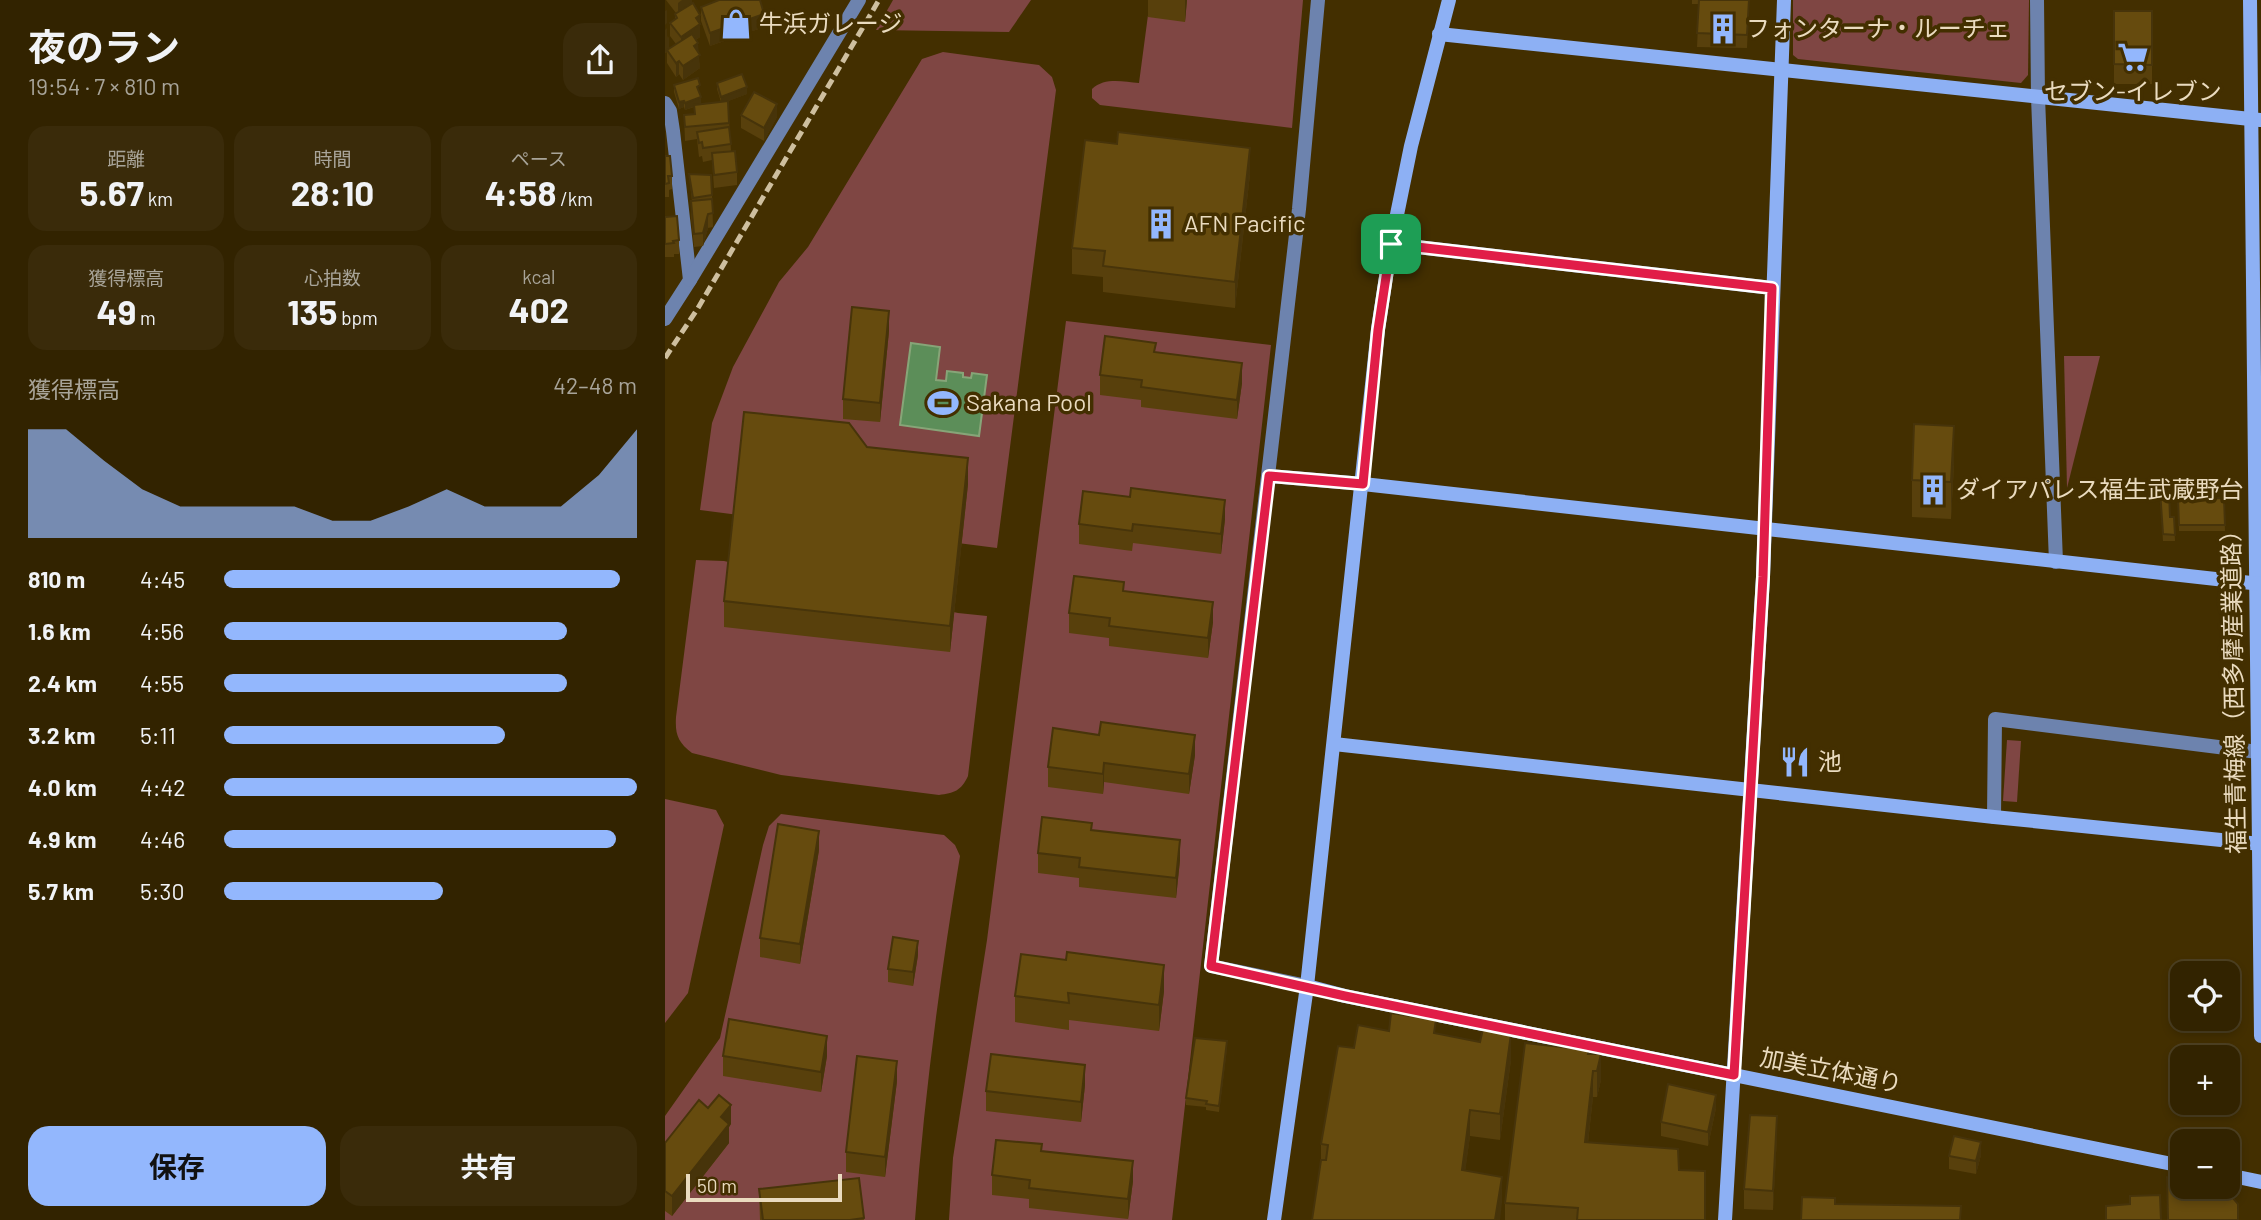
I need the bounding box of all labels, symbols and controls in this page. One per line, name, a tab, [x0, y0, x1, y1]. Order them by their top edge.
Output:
shop icon: 牛浜ガレージ	[719, 7, 753, 41]
place label: 牛浜ガレージ	[759, 8, 903, 37]
building icon: フォンターナ・ルーチェ	[1706, 12, 1740, 46]
place label: フォンターナ・ルーチェ	[1746, 13, 2010, 42]
text: 夜のラン	[28, 23, 180, 69]
button: share	[563, 23, 637, 97]
supermarket icon: セブン-イレブン	[2116, 40, 2150, 74]
text: 19:54 · 7 × 810 m	[28, 72, 180, 100]
place label: セブン-イレブン	[2044, 76, 2222, 105]
text: 距離	[107, 147, 145, 170]
text: 時間	[313, 147, 352, 170]
text: ペース	[511, 147, 567, 170]
text: 5.67	[79, 171, 144, 213]
text: 28:10	[291, 171, 374, 213]
text: 4:58	[485, 171, 556, 213]
text: km	[144, 187, 173, 210]
text: /km	[556, 187, 593, 210]
building icon: AFN Pacific	[1144, 207, 1178, 241]
place label: AFN Pacific	[1184, 208, 1305, 237]
pin	[1361, 214, 1421, 274]
icon: arrive	[1372, 225, 1410, 263]
text: kcal	[522, 265, 555, 288]
text: 獲得標高	[88, 266, 164, 289]
text: 心拍数	[304, 266, 361, 289]
text: 402	[508, 288, 569, 330]
text: 49	[97, 290, 136, 332]
text: 135	[287, 290, 337, 332]
text: m	[136, 306, 156, 329]
text: bpm	[337, 306, 378, 329]
text: 42–48 m	[553, 371, 637, 399]
text: 獲得標高	[28, 375, 120, 403]
sports icon: Sakana Pool	[926, 386, 960, 420]
place label: Sakana Pool	[966, 387, 1092, 416]
building icon: ダイアパレス福生武蔵野台	[1916, 473, 1950, 507]
place label: ダイアパレス福生武蔵野台	[1956, 474, 2244, 503]
street label: 福生青梅線（西多摩産業道路）	[2215, 518, 2250, 854]
text: 810 m	[28, 565, 85, 593]
text: 4:45	[140, 565, 185, 593]
text: 1.6 km	[28, 617, 91, 645]
text: 4:56	[140, 617, 184, 645]
text: 2.4 km	[28, 669, 97, 697]
text: 4:55	[140, 669, 184, 697]
text: 3.2 km	[28, 721, 96, 749]
text: 5:11	[140, 721, 176, 749]
restaurant icon: 池	[1778, 745, 1812, 779]
place label: 池	[1818, 746, 1842, 775]
text: 4.0 km	[28, 773, 97, 801]
text: 4:42	[140, 773, 185, 801]
text: 4.9 km	[28, 825, 96, 853]
text: 4:46	[140, 825, 185, 853]
text: 5.7 km	[28, 877, 94, 905]
text: 5:30	[140, 877, 184, 905]
map controls	[2170, 961, 2240, 1199]
button: locate	[2170, 961, 2240, 1031]
street label: 加美立体通り	[1758, 1042, 1905, 1097]
button: +	[2170, 1045, 2240, 1115]
button: 保存	[28, 1126, 326, 1206]
button: 共有	[340, 1126, 637, 1206]
button: −	[2170, 1129, 2240, 1199]
scale bar	[686, 1171, 842, 1203]
text: 50 m	[697, 1174, 737, 1197]

